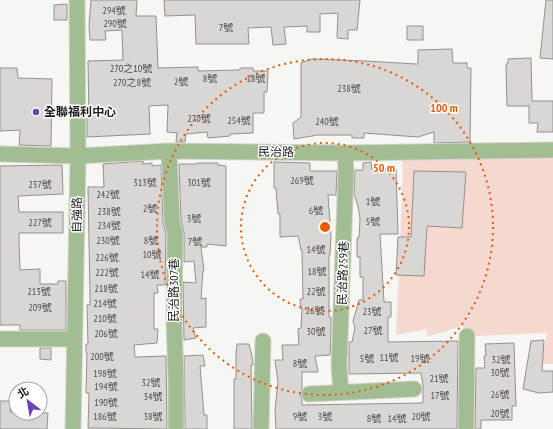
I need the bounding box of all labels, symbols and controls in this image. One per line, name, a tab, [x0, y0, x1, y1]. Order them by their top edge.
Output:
house number: 294號	[102, 4, 126, 17]
house number: 290號	[103, 17, 127, 30]
house number: 7號	[219, 21, 233, 34]
house number: 270之10號	[110, 62, 152, 75]
house number: 8號	[203, 72, 217, 85]
house number: 18號	[247, 72, 266, 85]
house number: 2號	[174, 75, 188, 88]
house number: 270之8號	[113, 76, 151, 89]
house number: 238號	[337, 82, 361, 95]
text: 100 m	[430, 100, 458, 115]
place label: 全聯福利中心	[44, 104, 116, 119]
marker: 全聯福利中心	[31, 107, 41, 117]
house number: 270號	[187, 112, 211, 125]
house number: 254號	[227, 114, 251, 127]
house number: 240號	[315, 115, 339, 128]
street label: 民治路	[258, 144, 294, 159]
text: 50 m	[373, 160, 395, 175]
house number: 269號	[290, 174, 314, 187]
house number: 313號	[133, 176, 157, 189]
house number: 301號	[187, 176, 211, 189]
house number: 237號	[28, 178, 52, 191]
house number: 242號	[96, 188, 120, 201]
house number: 1號	[366, 195, 380, 208]
street label: 自強路	[69, 197, 84, 233]
house number: 2號	[143, 202, 157, 215]
house number: 6號	[309, 204, 323, 217]
house number: 238號	[97, 205, 121, 218]
house number: 3號	[187, 212, 201, 225]
house number: 5號	[366, 215, 380, 228]
house number: 227號	[28, 216, 52, 229]
house number: 234號	[97, 219, 121, 232]
centre of rings	[318, 220, 332, 234]
house number: 230號	[96, 234, 120, 247]
house number: 8號	[144, 234, 158, 247]
house number: 7號	[188, 235, 202, 248]
street label: 民治路259巷	[334, 241, 351, 305]
house number: 14號	[307, 243, 326, 256]
house number: 10號	[143, 248, 162, 261]
house number: 226號	[95, 251, 119, 264]
street label: 民治路307巷	[166, 258, 181, 322]
house number: 18號	[308, 265, 327, 278]
house number: 222號	[95, 266, 119, 279]
house number: 14號	[141, 268, 160, 281]
house number: 218號	[94, 282, 118, 295]
house number: 213號	[27, 285, 51, 298]
house number: 22號	[307, 285, 326, 298]
house number: 214號	[93, 297, 117, 310]
house number: 209號	[28, 301, 52, 314]
house number: 26號	[306, 304, 325, 317]
house number: 23號	[363, 305, 382, 318]
house number: 210號	[93, 312, 117, 325]
house number: 27號	[364, 324, 383, 337]
house number: 30號	[307, 325, 326, 338]
house number: 206號	[94, 327, 118, 340]
house number: 200號	[90, 350, 114, 363]
house number: 11號	[380, 351, 399, 364]
house number: 5號	[360, 352, 374, 365]
house number: 19號	[411, 352, 430, 365]
house number: 32號	[492, 353, 511, 366]
house number: 8號	[293, 357, 307, 370]
house number: 30號	[491, 366, 510, 379]
house number: 198號	[93, 367, 117, 380]
house number: 21號	[430, 372, 449, 385]
house number: 32號	[142, 376, 161, 389]
house number: 194號	[94, 380, 118, 393]
north arrow	[8, 381, 48, 421]
text: 北	[15, 384, 31, 401]
house number: 26號	[491, 388, 510, 401]
house number: 17號	[431, 389, 450, 402]
house number: 34號	[144, 390, 163, 403]
house number: 190號	[94, 396, 118, 409]
house number: 20號	[491, 407, 510, 420]
house number: 186號	[93, 410, 117, 423]
house number: 38號	[144, 410, 163, 423]
house number: 9號	[293, 410, 307, 423]
house number: 3號	[318, 410, 332, 423]
house number: 20號	[412, 410, 431, 423]
house number: 8號	[367, 412, 381, 425]
house number: 14號	[388, 412, 407, 425]

